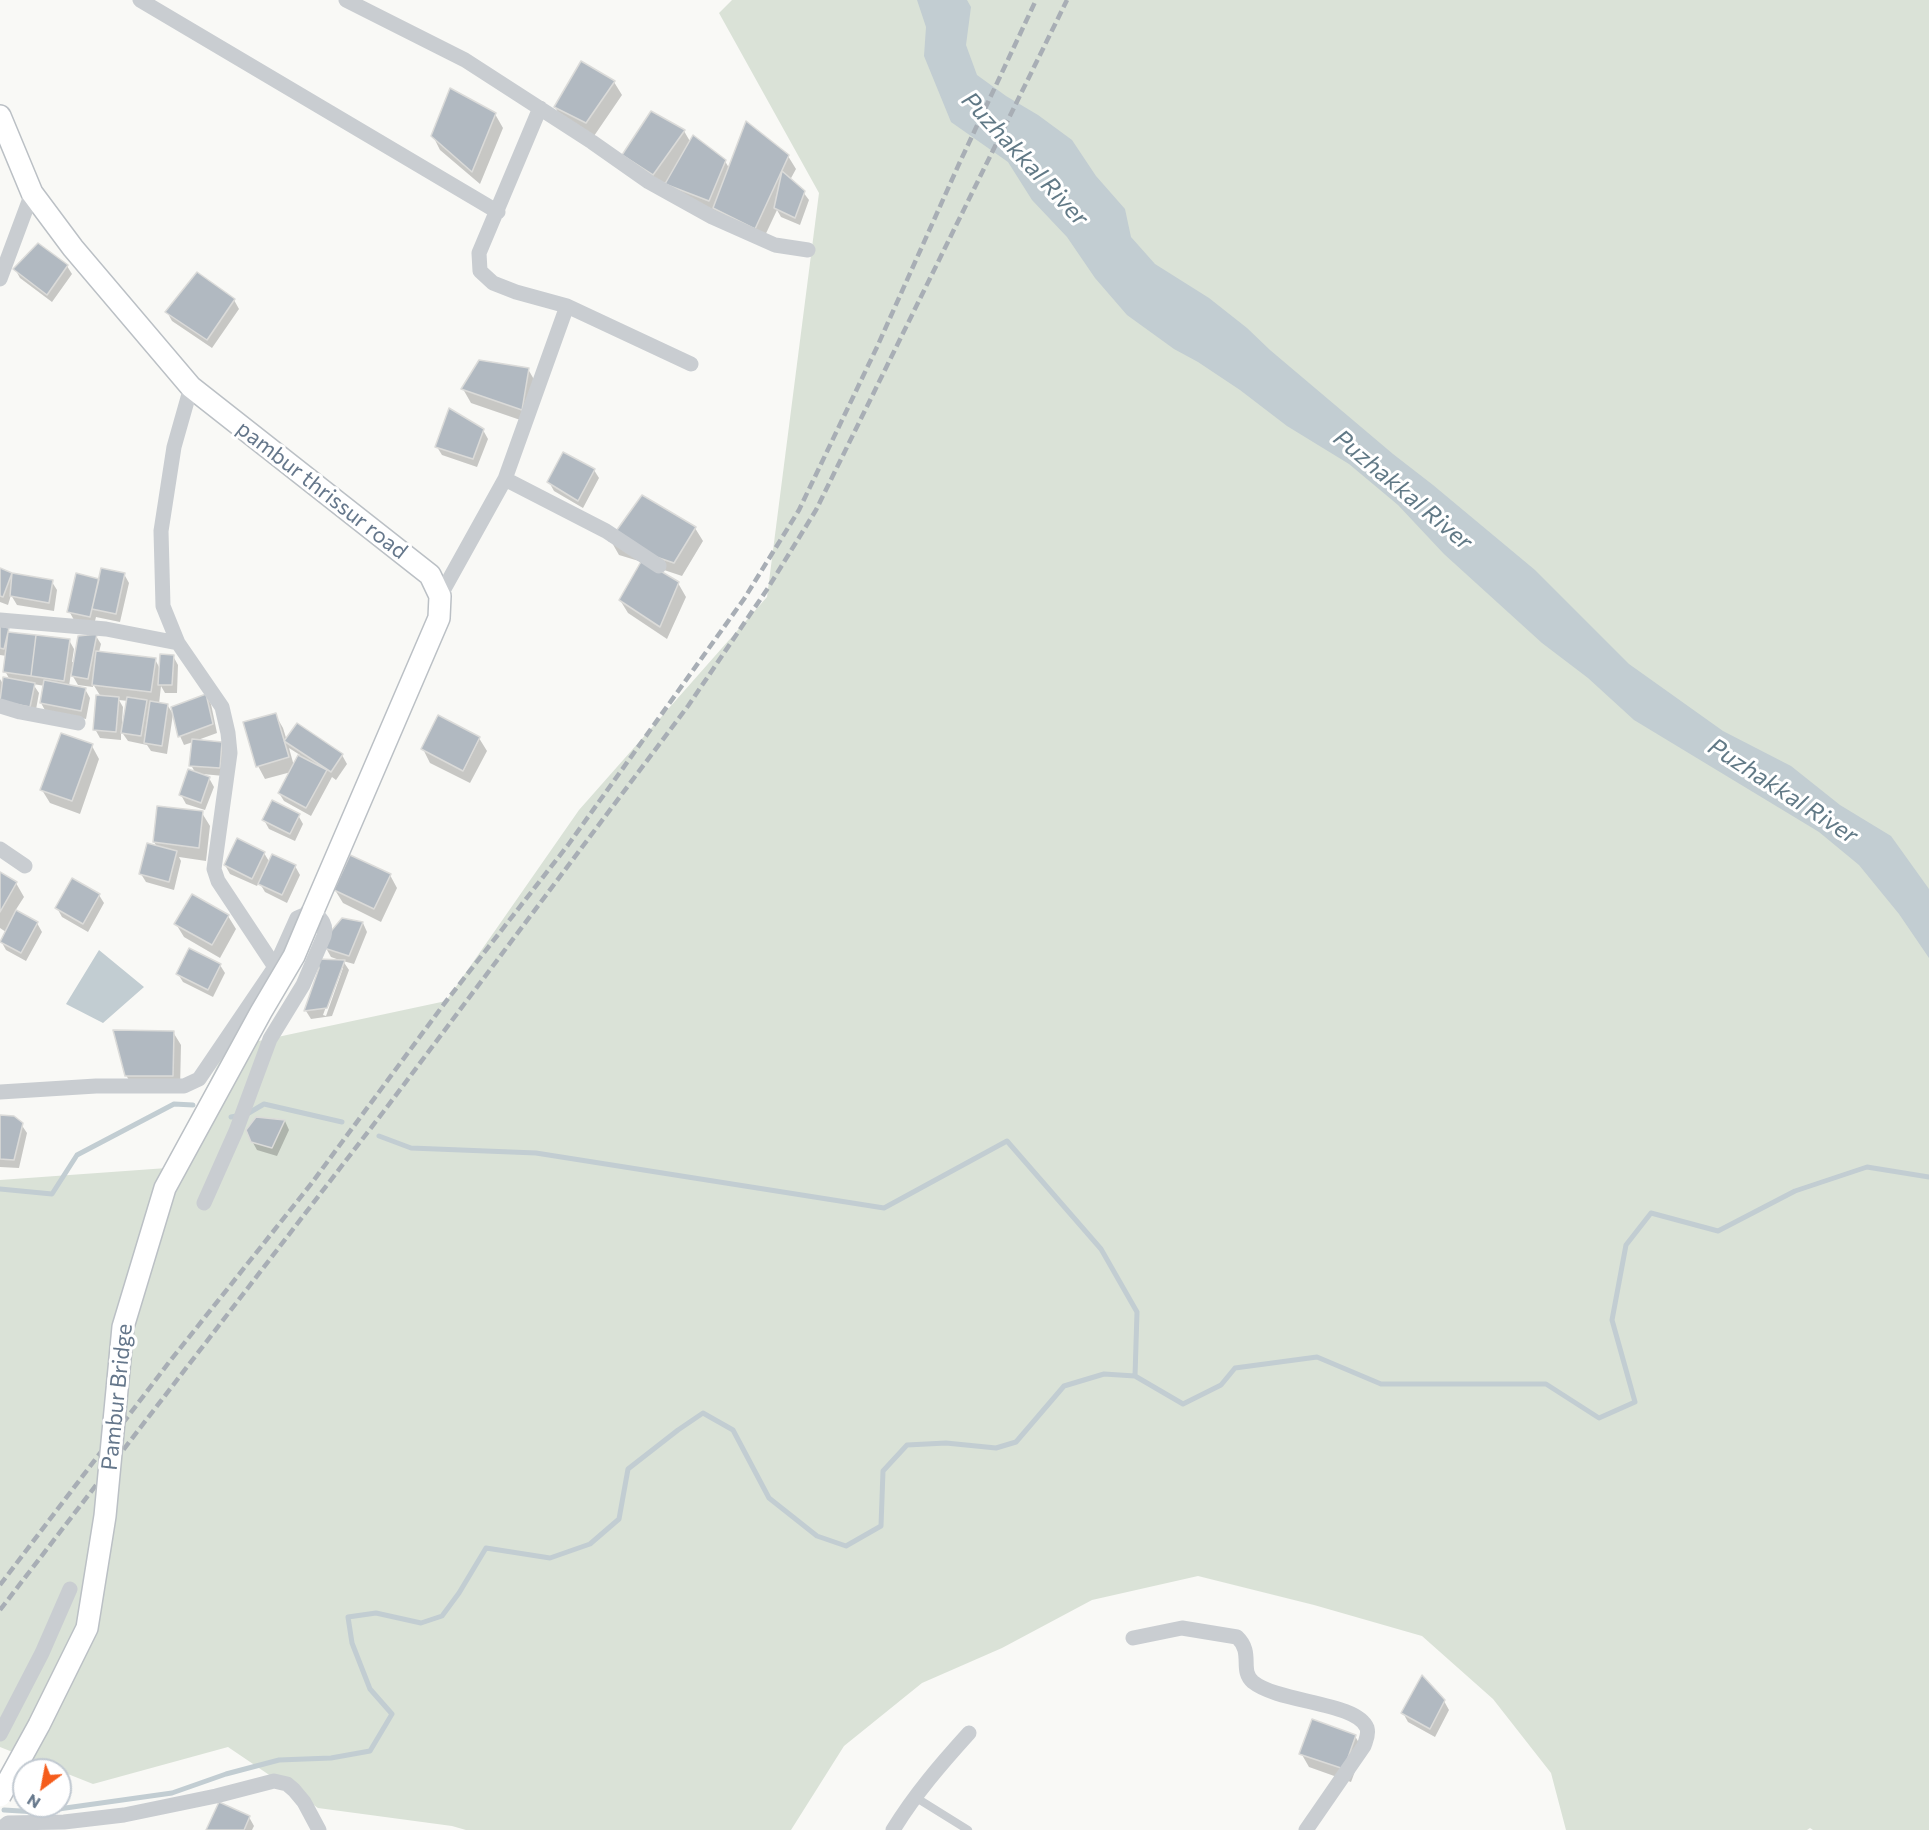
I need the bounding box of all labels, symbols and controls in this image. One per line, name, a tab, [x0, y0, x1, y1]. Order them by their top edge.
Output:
water label: Puzhakkal River	[956, 86, 1094, 232]
street label: pambur thrissur road	[231, 415, 413, 565]
water label: Puzhakkal River	[1328, 424, 1478, 556]
water label: Puzhakkal River	[1703, 732, 1863, 850]
street label: Pambur Bridge	[96, 1322, 138, 1472]
north arrow	[12, 1758, 72, 1818]
text: N	[23, 1791, 43, 1813]

